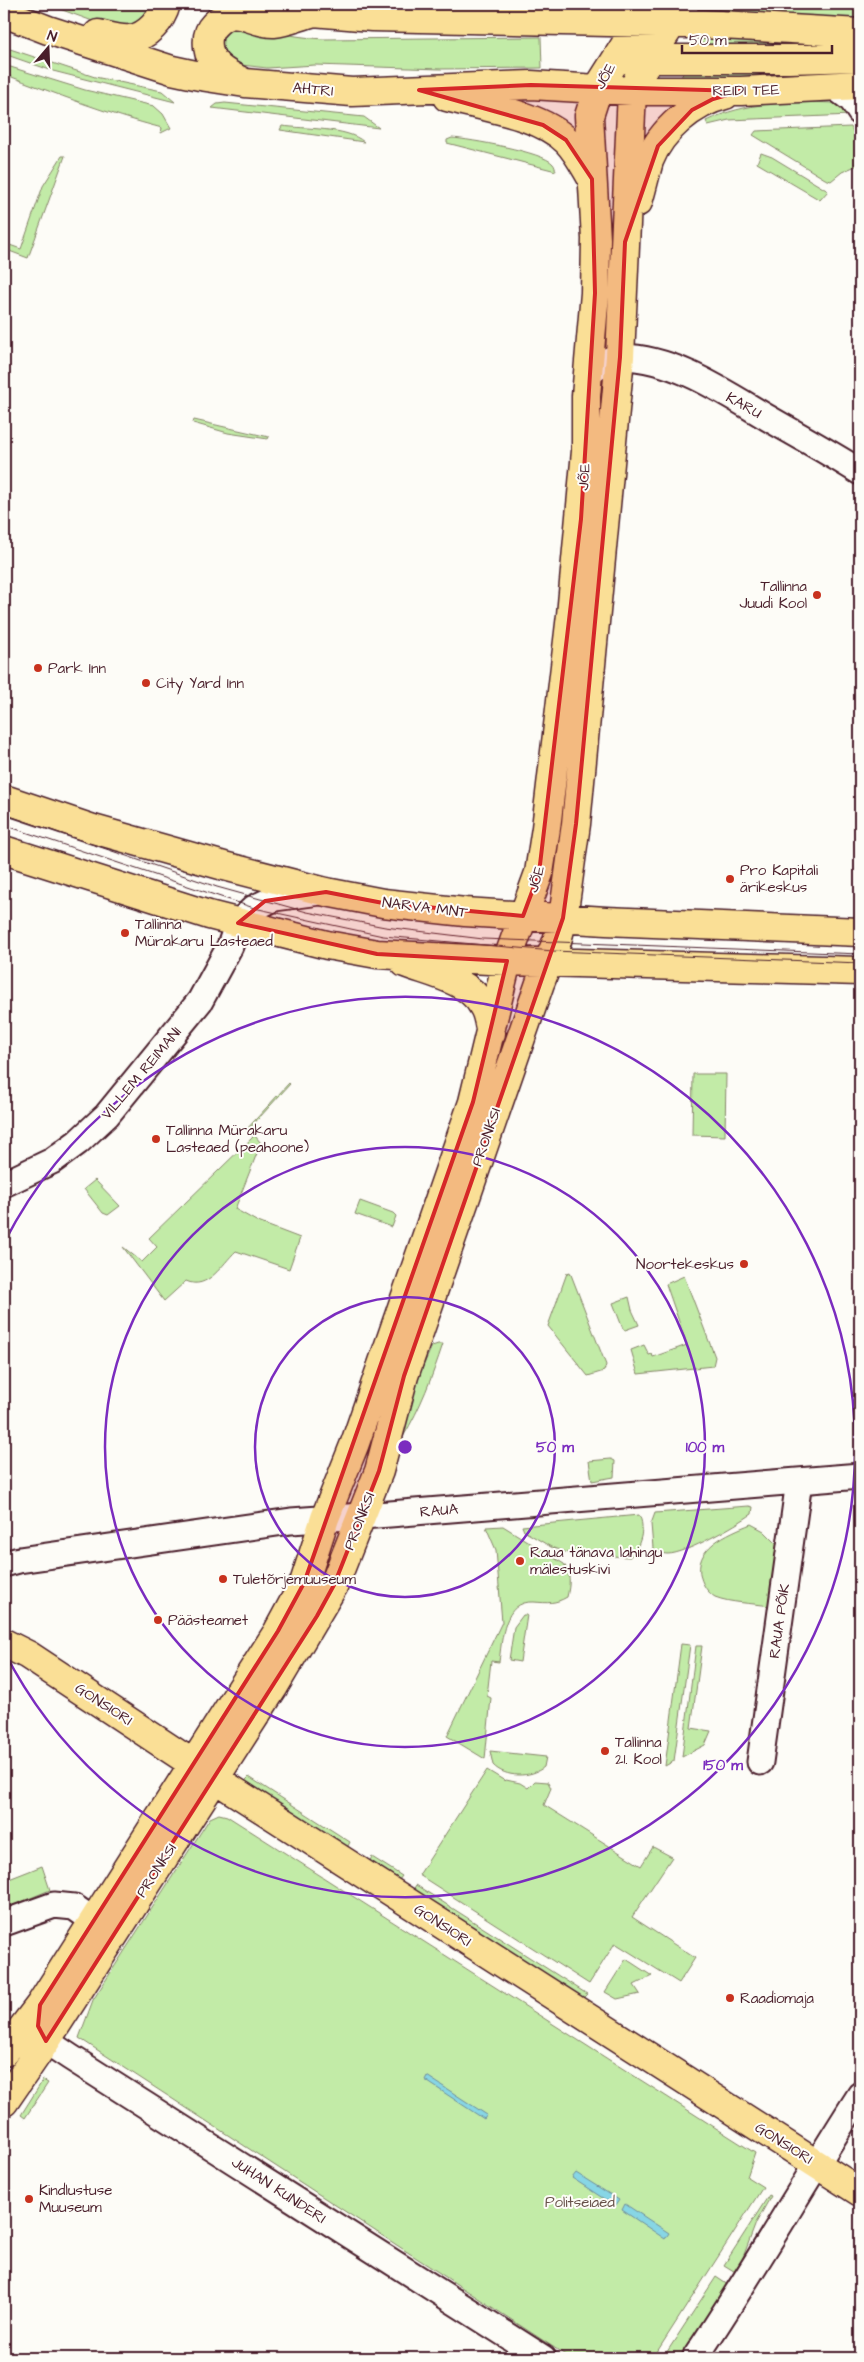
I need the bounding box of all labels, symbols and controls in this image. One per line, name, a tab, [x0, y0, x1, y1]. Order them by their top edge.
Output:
north arrow	[22, 22, 72, 72]
scale bar	[682, 22, 832, 54]
text: N	[44, 26, 60, 48]
text: 50 m	[689, 30, 727, 51]
street label: JÕE	[590, 59, 621, 93]
street label: AHTRI	[292, 77, 334, 102]
street label: REIDI TEE	[712, 79, 780, 102]
street label: KARU	[722, 387, 765, 424]
street label: JÕE	[573, 463, 596, 491]
place label: Tallinna Juudi Kool	[740, 576, 807, 614]
marker: Tallinna Juudi Kool	[811, 589, 823, 601]
place label: Park Inn	[48, 658, 106, 679]
marker: Park Inn	[32, 662, 44, 674]
place label: City Yard Inn	[156, 673, 245, 695]
marker: City Yard Inn	[140, 677, 152, 689]
place label: Pro Kapitali ärikeskus	[740, 860, 819, 898]
street label: JÕE	[523, 863, 550, 895]
marker: Pro Kapitali ärikeskus	[724, 873, 736, 885]
street label: NARVA MNT	[381, 892, 469, 923]
place label: Tallinna Mürakaru Lasteaed	[135, 914, 273, 952]
marker: Tallinna Mürakaru Lasteaed	[119, 927, 131, 939]
street label: VILLEM REIMANI	[96, 1022, 186, 1124]
street label: PRONKSI	[467, 1105, 506, 1169]
place label: Tallinna Mürakaru Lasteaed (peahoone)	[166, 1120, 309, 1158]
marker: Tallinna Mürakaru Lasteaed (peahoone)	[150, 1133, 162, 1145]
place label: Noortekeskus	[636, 1254, 734, 1275]
marker: Noortekeskus	[738, 1258, 750, 1270]
text: 50 m	[536, 1437, 574, 1458]
text: 100 m	[686, 1437, 725, 1458]
centre of rings	[396, 1438, 414, 1456]
street label: PRONKSI	[339, 1489, 380, 1553]
street label: RAUA	[419, 1498, 459, 1523]
place label: Raua tänava lahingu mälestuskivi	[530, 1542, 663, 1580]
marker: Raua tänava lahingu mälestuskivi	[514, 1555, 526, 1567]
place label: Tuletõrjemuuseum	[233, 1569, 356, 1590]
marker: Tuletõrjemuuseum	[217, 1573, 229, 1585]
street label: RAUA PÕIK	[764, 1582, 795, 1660]
place label: Päästeamet	[168, 1610, 248, 1631]
marker: Päästeamet	[152, 1614, 164, 1626]
street label: GONSIORI	[71, 1678, 137, 1731]
place label: Tallinna 21. Kool	[615, 1732, 662, 1770]
marker: Tallinna 21. Kool	[599, 1745, 611, 1757]
text: 150 m	[703, 1755, 743, 1776]
street label: PRONKSI	[131, 1839, 182, 1901]
street label: GONSIORI	[410, 1899, 476, 1952]
place label: Raadiomaja	[740, 1988, 814, 2009]
marker: Raadiomaja	[724, 1992, 736, 2004]
street label: GONSIORI	[751, 2117, 817, 2169]
street label: JUHAN KUNDERI	[227, 2152, 330, 2229]
place label: Kindlustuse Muuseum	[39, 2180, 112, 2218]
park label: Politseiaed	[545, 2192, 615, 2213]
marker: Kindlustuse Muuseum	[23, 2193, 35, 2205]

